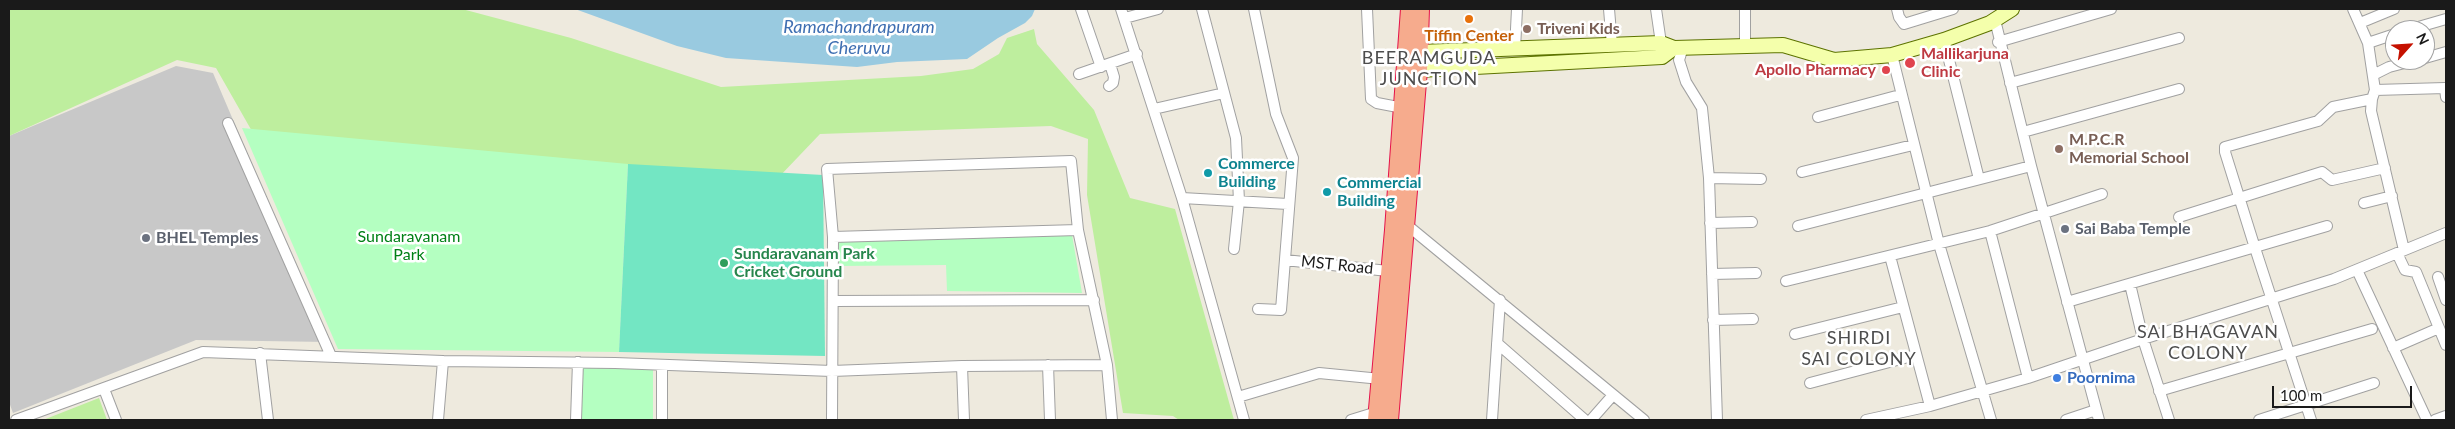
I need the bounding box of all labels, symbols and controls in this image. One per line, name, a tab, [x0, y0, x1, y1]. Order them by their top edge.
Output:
marker: Tiffin Center	[1463, 13, 1475, 25]
water label: Ramachandrapuram Cheruvu	[783, 16, 935, 58]
place label: Triveni Kids	[1537, 19, 1620, 39]
north arrow	[2385, 20, 2435, 70]
marker: Triveni Kids	[1521, 23, 1533, 35]
place label: Tiffin Center	[1424, 26, 1514, 46]
text: N	[2413, 30, 2433, 47]
place label: Mallikarjuna Clinic	[1921, 44, 2009, 82]
district label: BEERAMGUDA JUNCTION	[1360, 47, 1498, 90]
marker: Mallikarjuna Clinic	[1903, 56, 1917, 70]
place label: Apollo Pharmacy	[1755, 60, 1876, 80]
marker: Apollo Pharmacy	[1880, 64, 1892, 76]
place label: M.P.C.R Memorial School	[2069, 130, 2189, 168]
marker: M.P.C.R Memorial School	[2053, 143, 2065, 155]
place label: Commerce Building	[1218, 154, 1295, 192]
marker: Commerce Building	[1202, 167, 1214, 179]
place label: Commercial Building	[1337, 173, 1422, 211]
marker: Commercial Building	[1321, 186, 1333, 198]
place label: Sai Baba Temple	[2075, 219, 2191, 239]
marker: Sai Baba Temple	[2059, 223, 2071, 235]
park label: Sundaravanam Park	[358, 227, 460, 265]
place label: BHEL Temples	[156, 228, 259, 248]
marker: BHEL Temples	[140, 232, 152, 244]
place label: Sundaravanam Park Cricket Ground	[734, 244, 875, 282]
street label: MST Road	[1300, 252, 1374, 278]
marker: Sundaravanam Park Cricket Ground	[718, 257, 730, 269]
district label: SAI BHAGAVAN COLONY	[2136, 321, 2280, 364]
district label: SHIRDI SAI COLONY	[1800, 327, 1918, 369]
place label: Poornima	[2067, 368, 2135, 388]
marker: Poornima	[2051, 372, 2063, 384]
scale bar	[2275, 376, 2415, 408]
text: 100 m	[2280, 386, 2322, 404]

